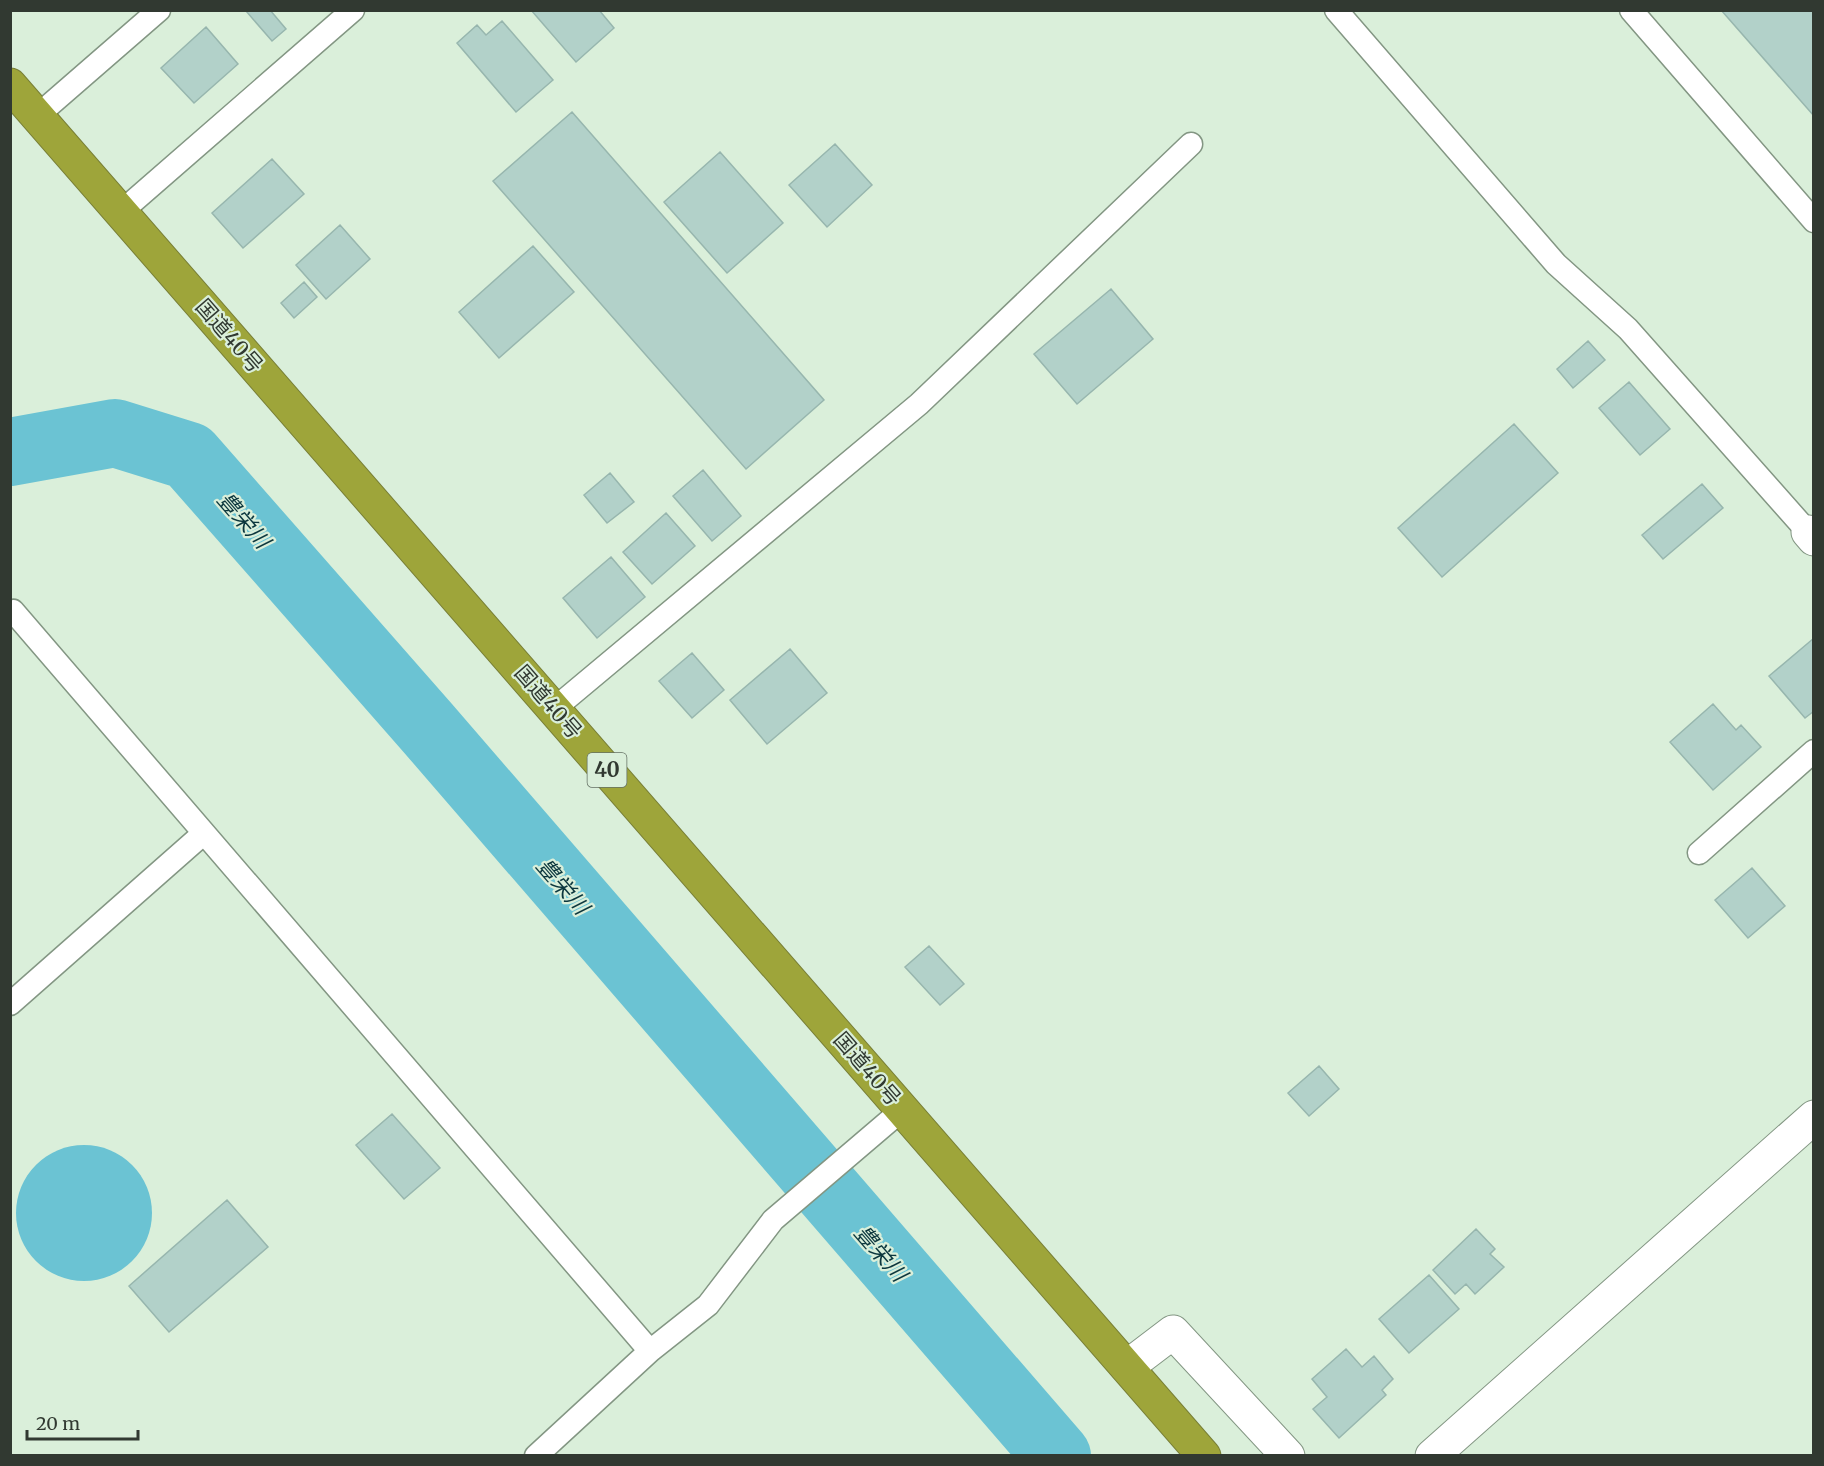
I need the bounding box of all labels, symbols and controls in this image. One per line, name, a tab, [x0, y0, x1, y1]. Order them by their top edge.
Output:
street label: 国道40号	[190, 293, 269, 378]
water label: 豊栄川	[212, 486, 278, 556]
street label: 国道40号	[509, 659, 588, 744]
road number: 40	[588, 753, 626, 787]
water label: 豊栄川	[531, 852, 597, 922]
street label: 国道40号	[828, 1026, 907, 1111]
water label: 豊栄川	[849, 1219, 915, 1289]
scale bar	[27, 1403, 138, 1441]
text: 20 m	[36, 1412, 80, 1435]

